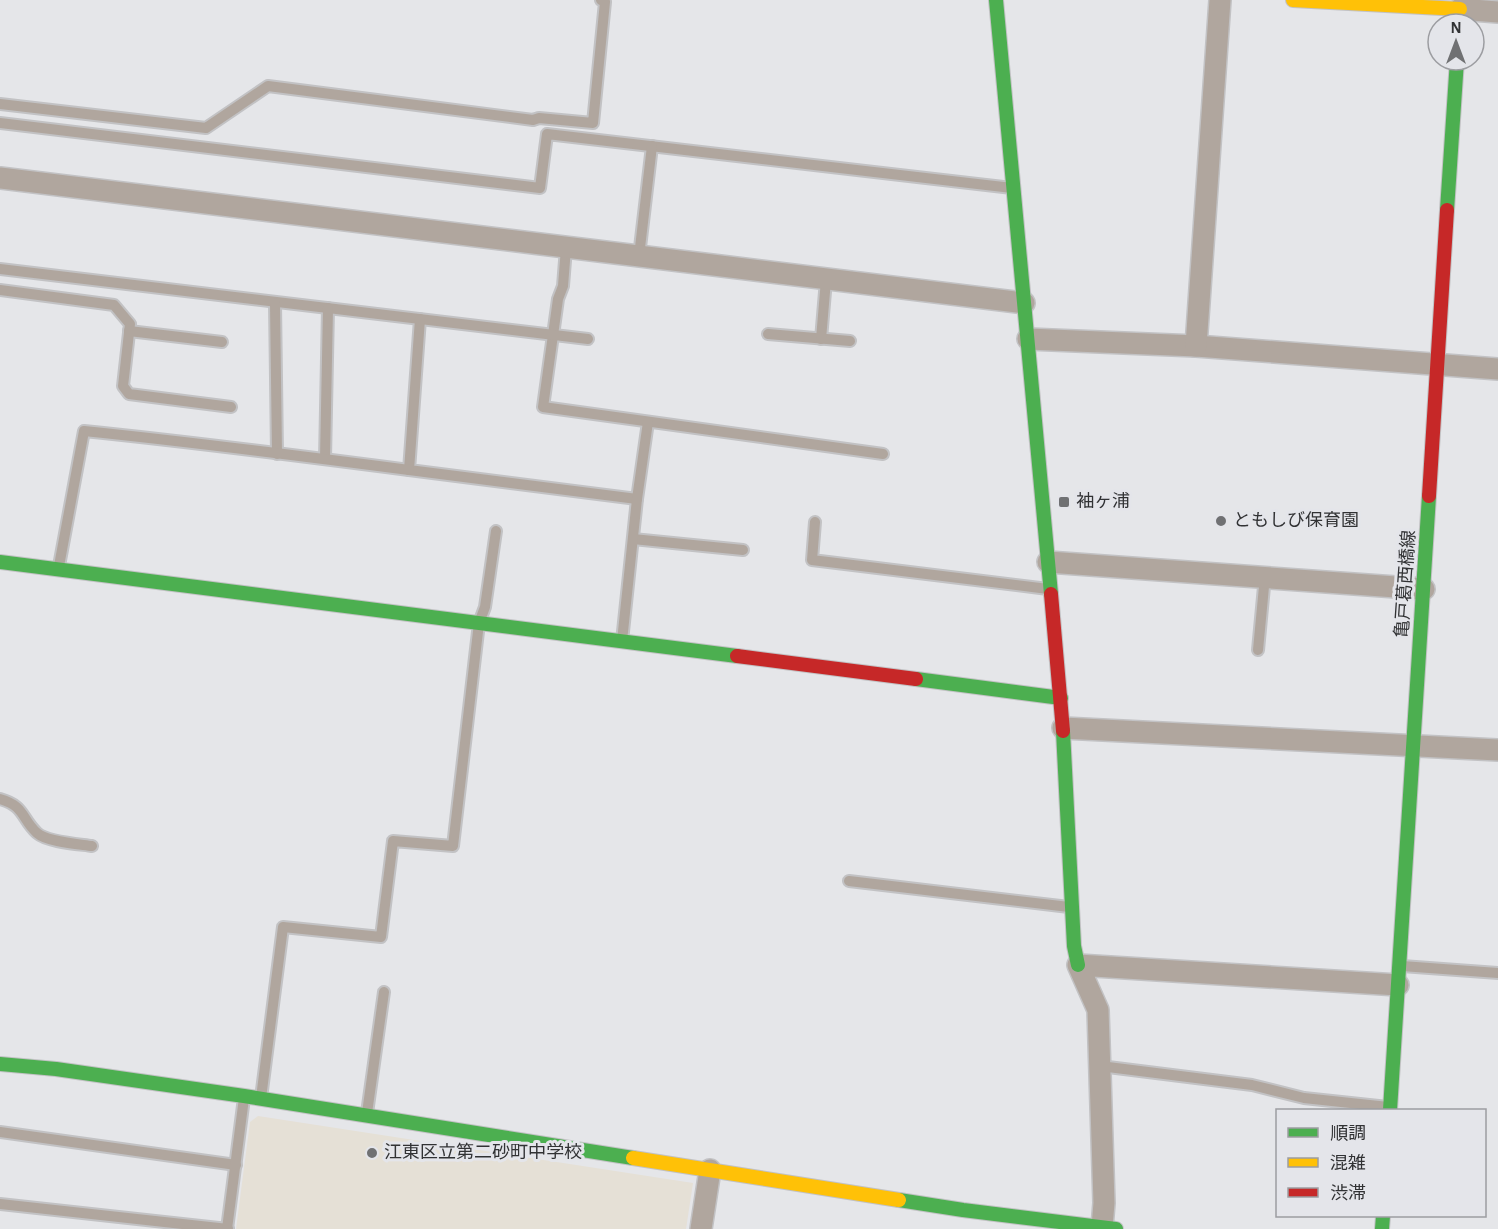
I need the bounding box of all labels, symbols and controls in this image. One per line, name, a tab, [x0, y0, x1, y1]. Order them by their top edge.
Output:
north arrow	[1426, 12, 1486, 72]
text: N	[1450, 20, 1462, 36]
place label: 袖ヶ浦	[1076, 491, 1130, 511]
marker: 袖ヶ浦	[1057, 495, 1071, 509]
place label: ともしび保育園	[1233, 511, 1359, 530]
marker: ともしび保育園	[1214, 514, 1228, 528]
street label: 亀戸葛西橋線	[1391, 529, 1419, 638]
legend	[1276, 1109, 1486, 1217]
text: 順調	[1330, 1125, 1366, 1143]
place label: 江東区立第二砂町中学校	[384, 1142, 582, 1162]
marker: 江東区立第二砂町中学校	[365, 1146, 379, 1160]
text: 混雑	[1330, 1153, 1366, 1173]
text: 渋滞	[1330, 1184, 1366, 1203]

